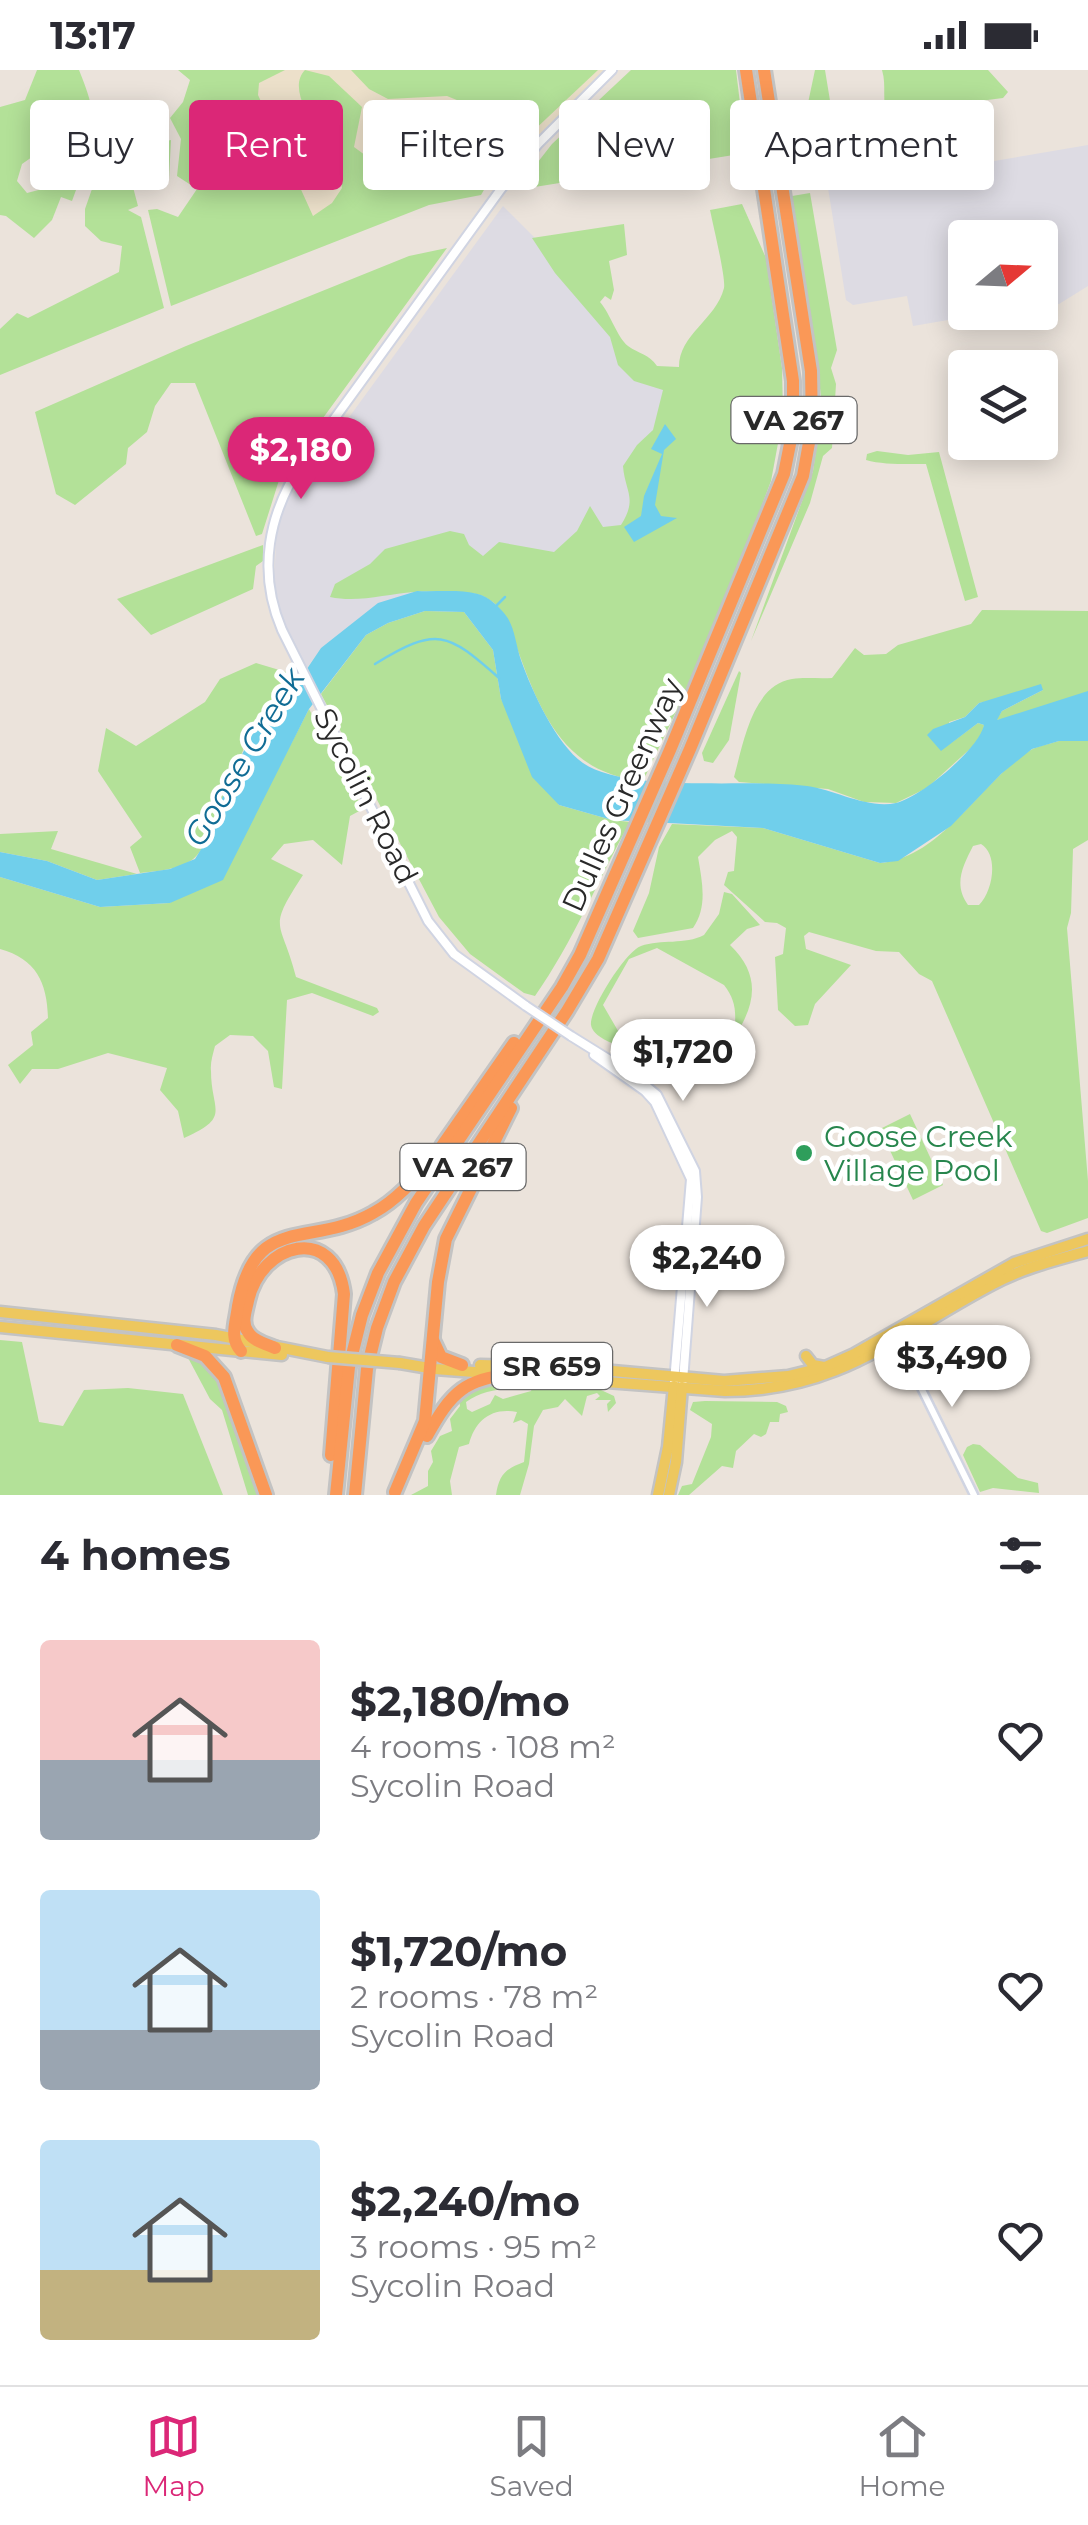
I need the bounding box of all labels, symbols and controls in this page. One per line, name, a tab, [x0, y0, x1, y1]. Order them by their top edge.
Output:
text: 13:17	[50, 12, 136, 59]
chip: Buy	[30, 100, 169, 190]
chip: Rent	[189, 100, 343, 190]
chip: Filters	[363, 100, 539, 190]
chip: New	[559, 100, 710, 190]
chip: Apartment	[730, 100, 994, 190]
north arrow	[948, 220, 1058, 330]
map controls	[948, 220, 1058, 460]
button: layers	[948, 350, 1058, 460]
road number: VA 267	[732, 397, 856, 443]
pin: $2,180	[220, 417, 382, 502]
text: $2,180	[250, 430, 352, 469]
water label: Goose Creek	[175, 659, 314, 853]
street label: Dulles Greenway	[554, 672, 690, 918]
street label: Sycolin Road	[306, 702, 426, 890]
pin: $1,720	[602, 1019, 764, 1104]
text: $1,720	[633, 1032, 733, 1071]
place label: Goose Creek Village Pool	[824, 1118, 1013, 1189]
marker: Goose Creek Village Pool	[793, 1142, 815, 1164]
road number: VA 267	[400, 1144, 526, 1190]
pin: $2,240	[626, 1225, 788, 1310]
text: $2,240	[652, 1238, 762, 1277]
pin: $3,490	[871, 1325, 1033, 1410]
text: $3,490	[896, 1338, 1008, 1377]
road number: SR 659	[492, 1343, 612, 1389]
icon: filters	[993, 1528, 1048, 1583]
text: 4 homes	[40, 1529, 231, 1581]
text: $2,180/mo	[350, 1675, 570, 1727]
icon: home	[120, 1680, 240, 1800]
icon: heart	[993, 1713, 1048, 1768]
text: 4 rooms · 108 m²	[350, 1727, 616, 1766]
text: Sycolin Road	[350, 1766, 555, 1805]
text: $1,720/mo	[350, 1925, 567, 1977]
icon: home	[120, 1930, 240, 2050]
icon: heart	[993, 1963, 1048, 2018]
text: 2 rooms · 78 m²	[350, 1977, 598, 2016]
text: Sycolin Road	[350, 2016, 555, 2055]
text: $2,240/mo	[350, 2175, 580, 2227]
icon: home	[120, 2180, 240, 2300]
icon: heart	[993, 2213, 1048, 2268]
text: 3 rooms · 95 m²	[350, 2227, 597, 2266]
text: Sycolin Road	[350, 2266, 555, 2305]
tab: Map	[142, 2409, 205, 2503]
tab: Saved	[490, 2409, 574, 2503]
tab: Home	[859, 2409, 946, 2503]

